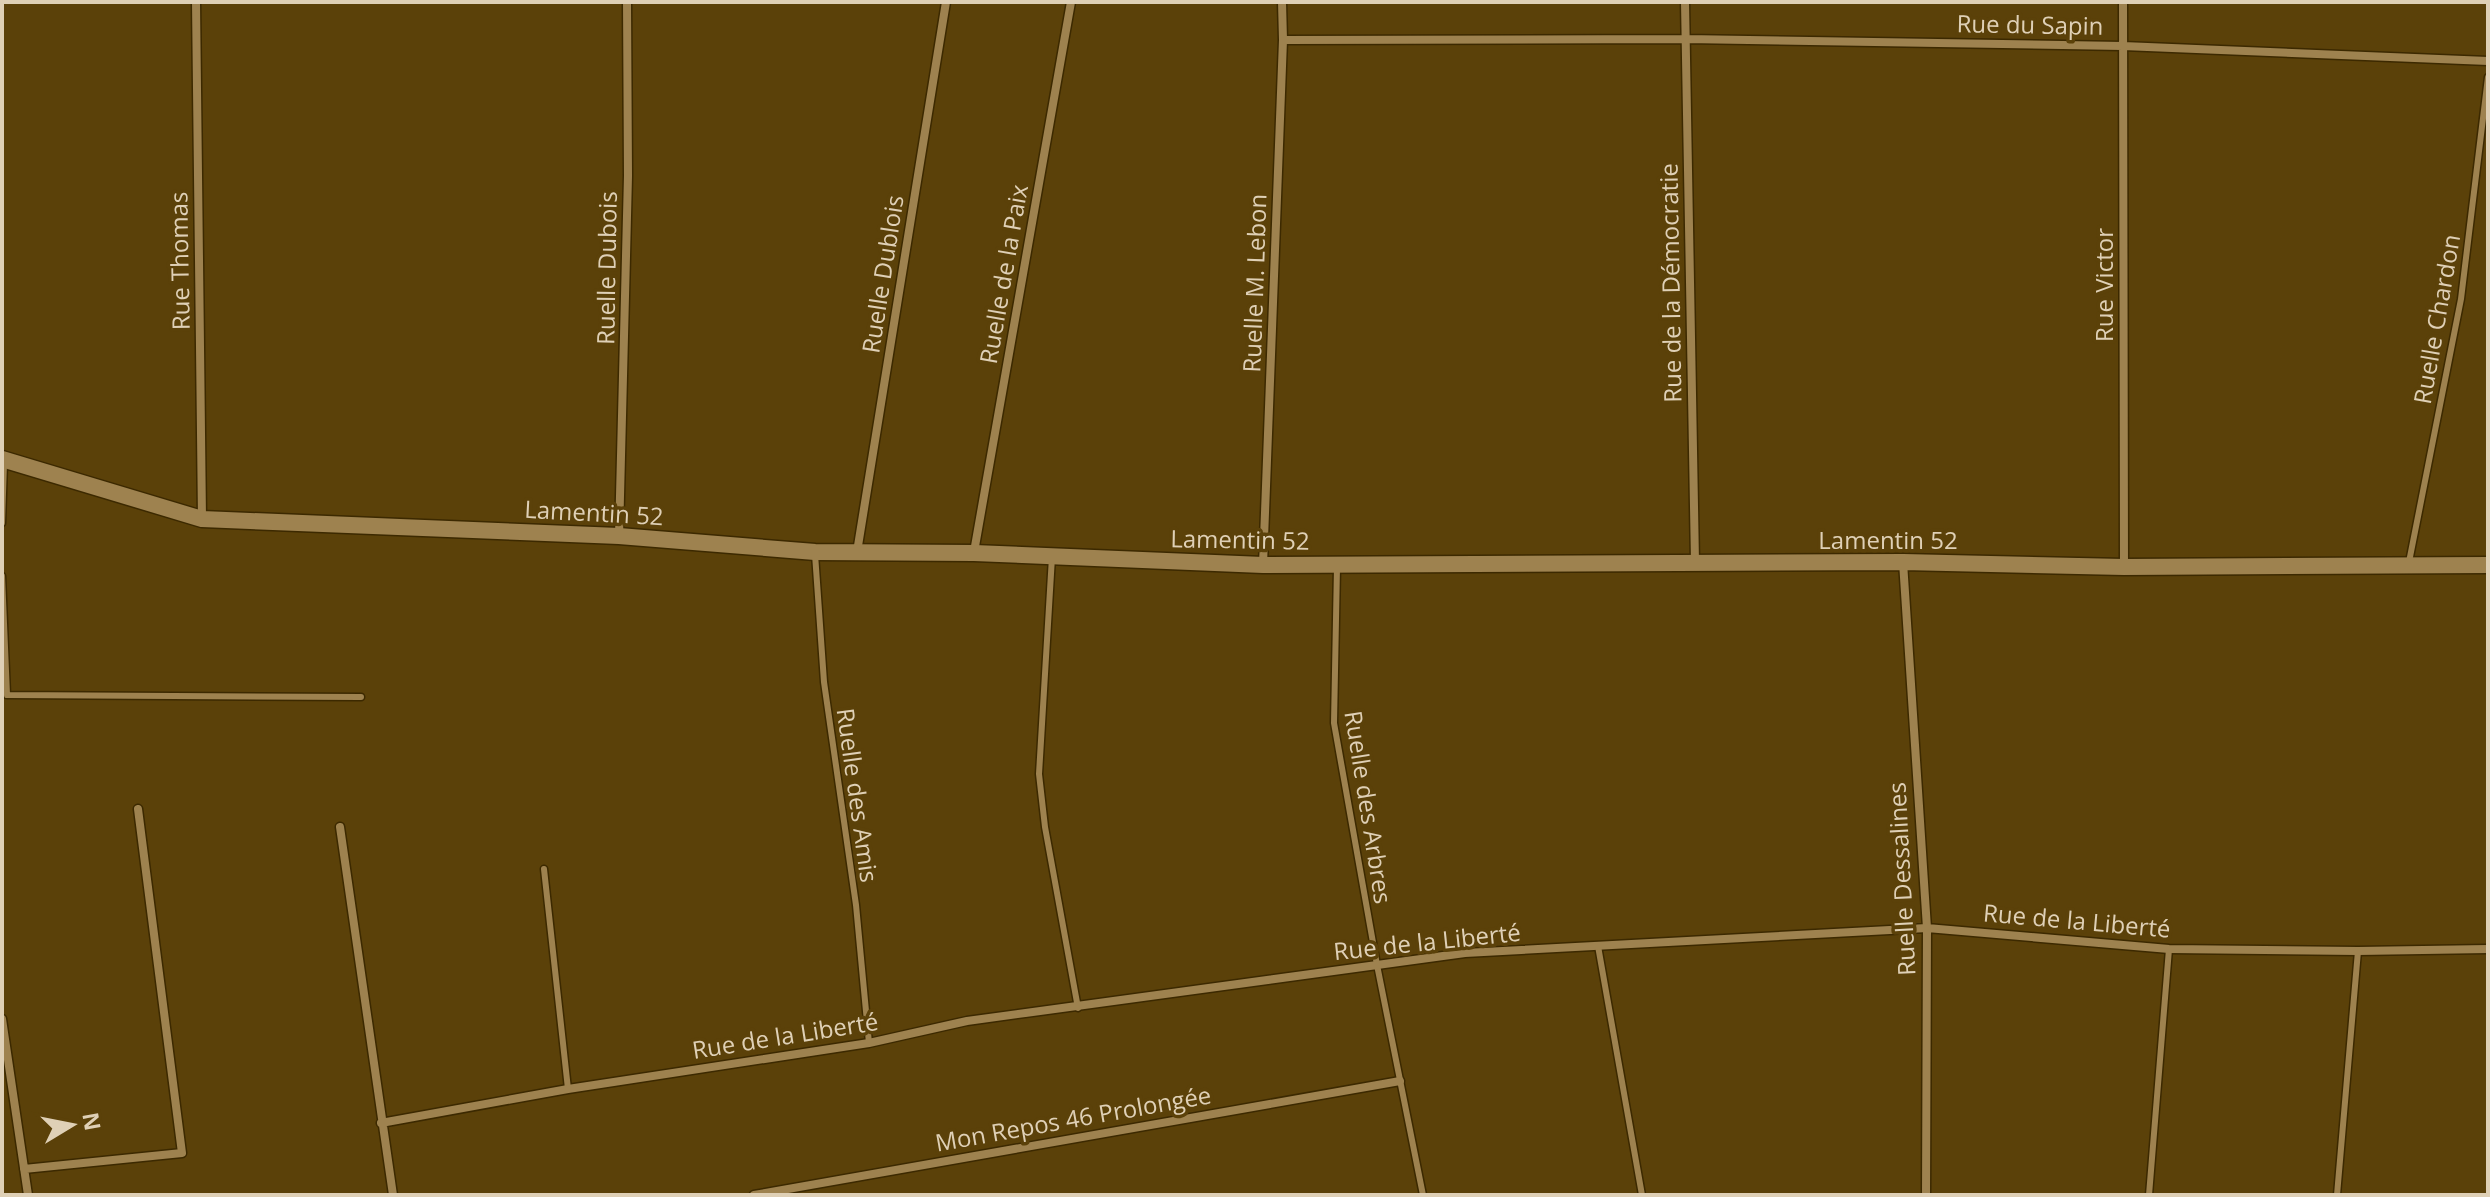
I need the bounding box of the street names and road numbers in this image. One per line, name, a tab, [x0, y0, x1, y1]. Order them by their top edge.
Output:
street label: Rue du Sapin	[1956, 6, 2104, 42]
street label: Rue de la Démocratie	[1651, 163, 1689, 403]
street label: Ruelle de la Paix	[971, 181, 1035, 366]
street label: Rue Thomas	[161, 191, 197, 331]
street label: Ruelle Dubois	[588, 191, 624, 345]
street label: Ruelle Dublois	[853, 193, 911, 355]
street label: Ruelle M. Lebon	[1234, 193, 1274, 373]
street label: Rue Victor	[2087, 228, 2120, 342]
street label: Ruelle Chardon	[2405, 232, 2467, 406]
street label: Lamentin 52	[524, 492, 664, 532]
street label: Lamentin 52	[1170, 521, 1310, 557]
street label: Lamentin 52	[1818, 523, 1958, 556]
street label: Ruelle des Amis	[829, 706, 887, 884]
street label: Ruelle des Arbres	[1337, 708, 1401, 906]
street label: Ruelle Dessalines	[1879, 781, 1923, 977]
street label: Rue de la Liberté	[1982, 895, 2172, 945]
street label: Rue de la Liberté	[1332, 915, 1522, 967]
street label: Rue de la Liberté	[690, 1004, 880, 1066]
street label: Mon Repos 46 Prolongée	[932, 1077, 1214, 1159]

